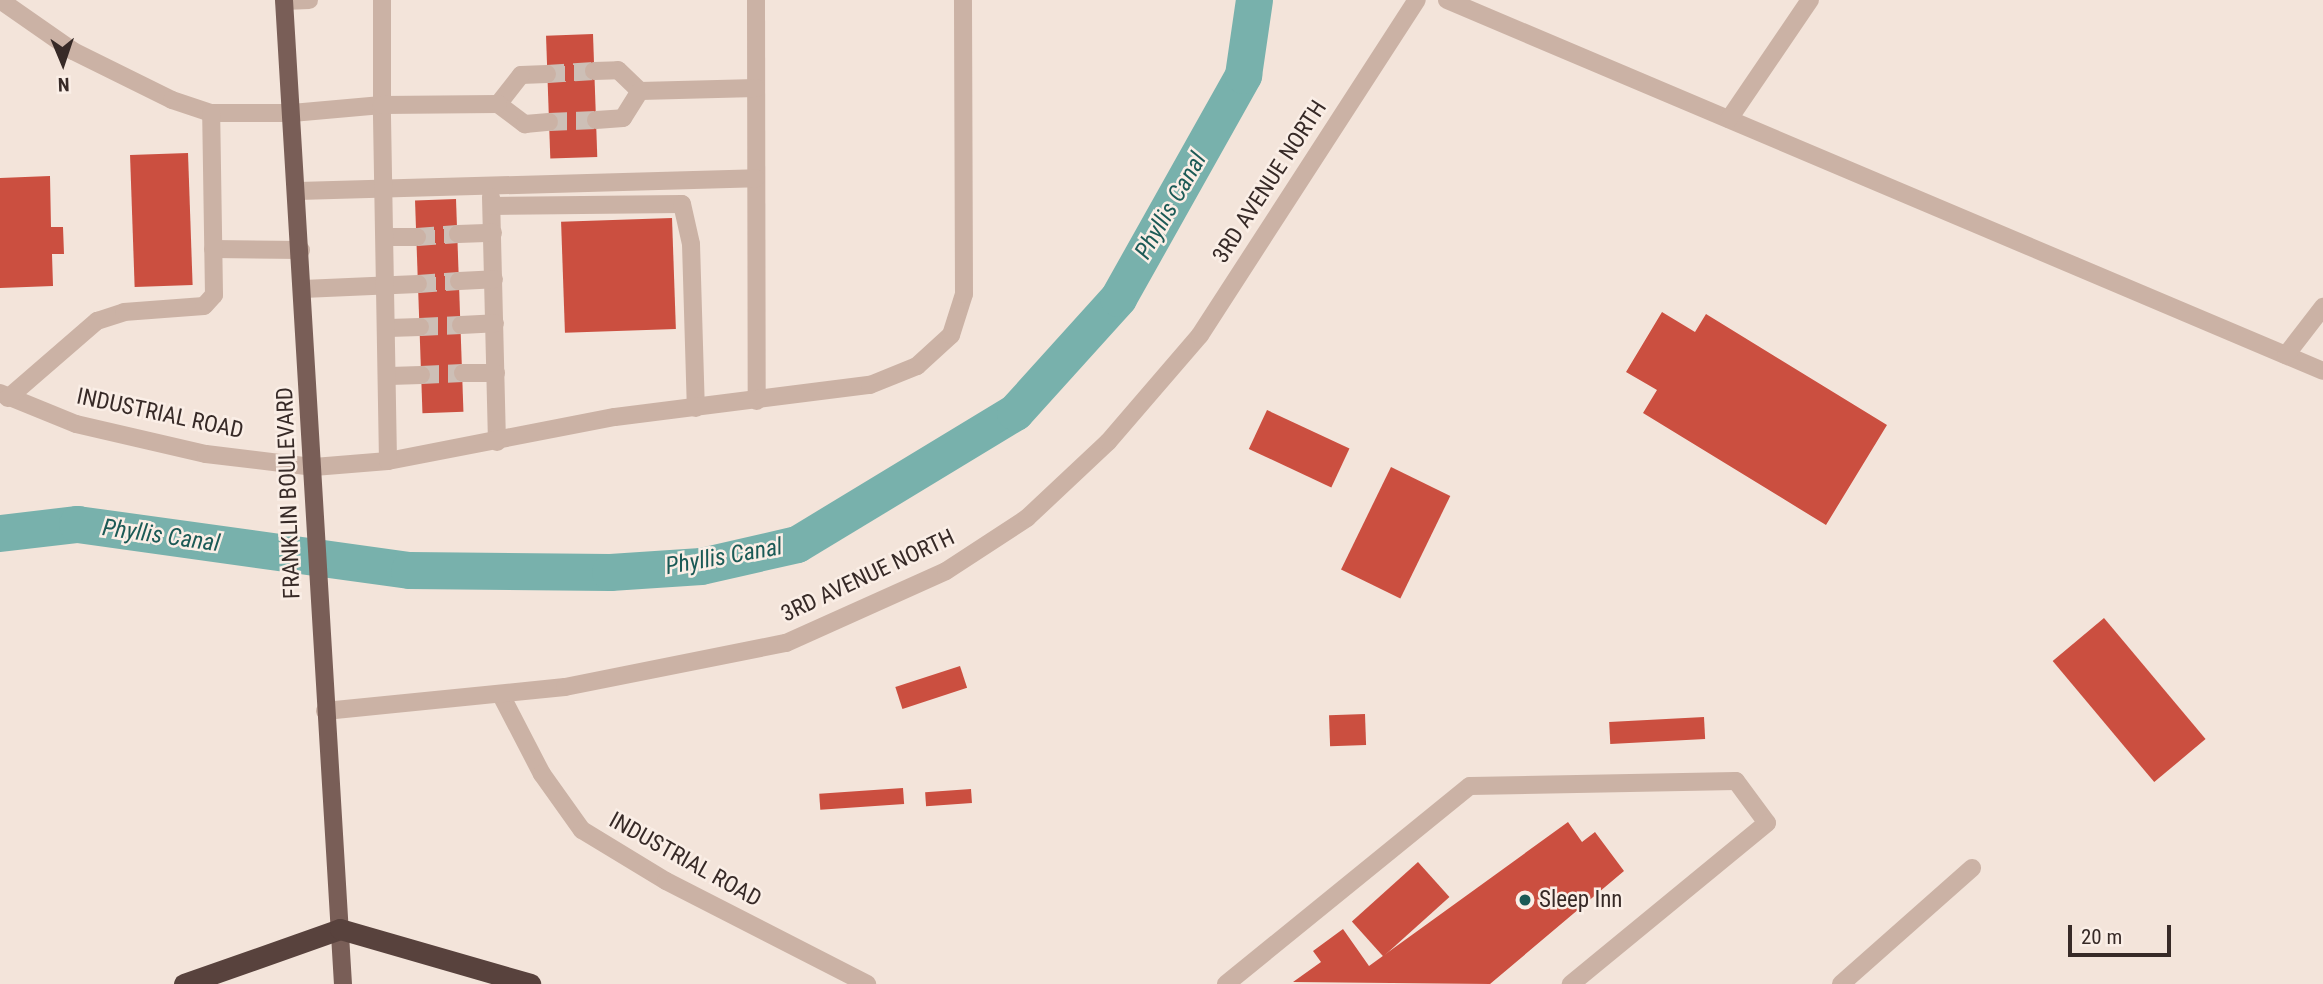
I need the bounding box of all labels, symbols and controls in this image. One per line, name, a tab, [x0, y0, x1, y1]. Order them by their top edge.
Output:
north arrow	[28, 28, 98, 98]
text: N	[58, 73, 70, 96]
street label: 3RD AVENUE NORTH	[1207, 96, 1333, 268]
water label: Phyllis Canal	[1129, 148, 1213, 264]
street label: INDUSTRIAL ROAD	[74, 383, 246, 445]
street label: FRANKLIN BOULEVARD	[272, 387, 306, 599]
water label: Phyllis Canal	[101, 514, 221, 558]
street label: 3RD AVENUE NORTH	[777, 524, 959, 628]
water label: Phyllis Canal	[663, 533, 785, 581]
street label: INDUSTRIAL ROAD	[604, 807, 766, 913]
place label: Sleep Inn	[1539, 886, 1622, 914]
marker: Sleep Inn	[1517, 892, 1533, 908]
scale bar	[2071, 911, 2174, 955]
text: 20 m	[2081, 925, 2122, 949]

